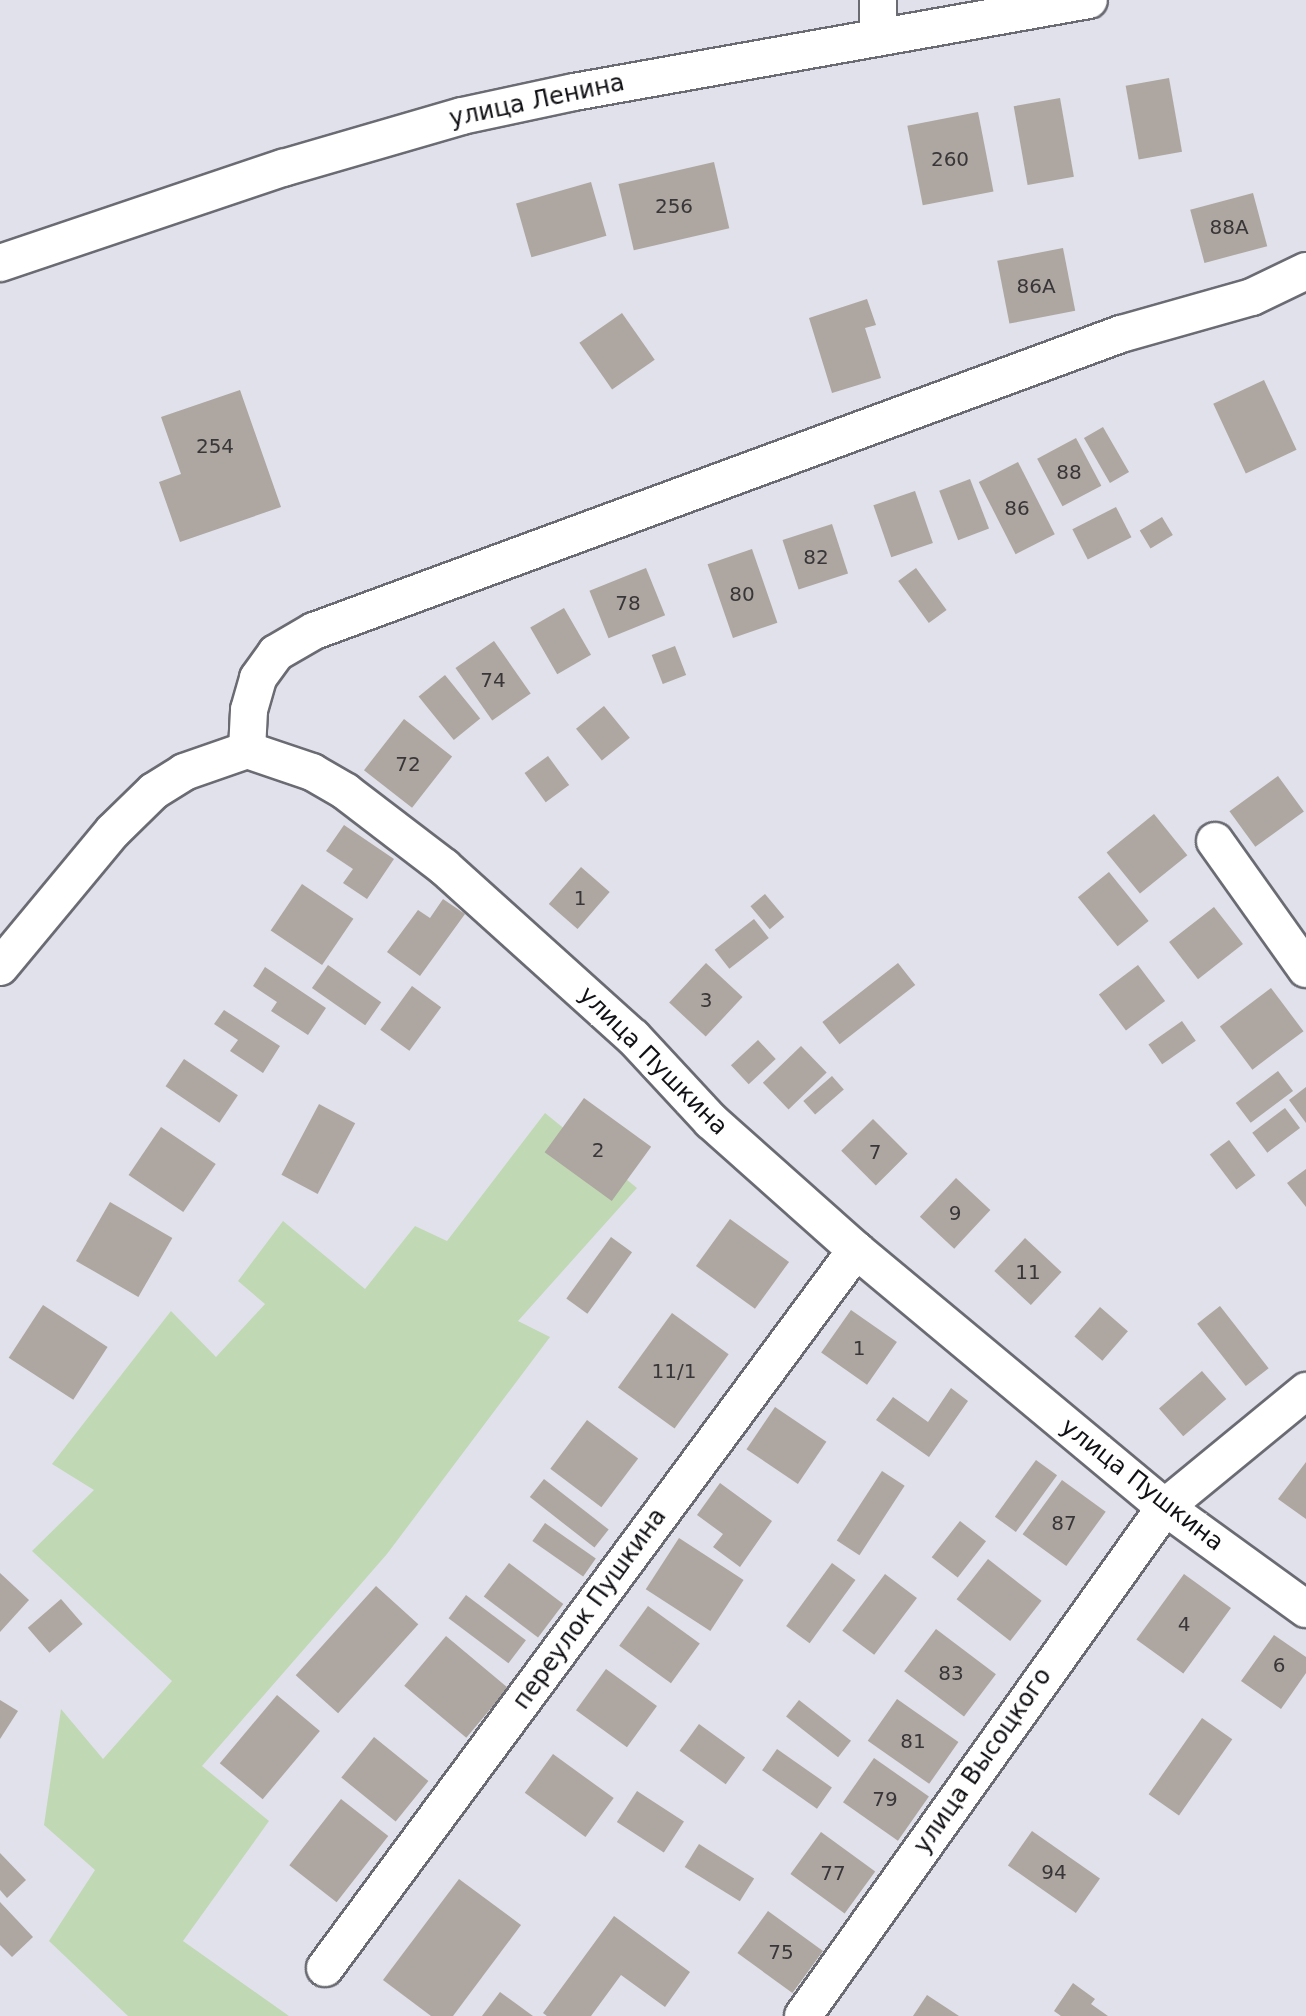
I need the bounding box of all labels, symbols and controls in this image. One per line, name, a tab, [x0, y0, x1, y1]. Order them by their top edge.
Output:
street label: улица Ленина	[447, 68, 627, 134]
house number: 260	[931, 147, 969, 171]
house number: 256	[655, 194, 693, 218]
house number: 88А	[1209, 215, 1249, 239]
house number: 86А	[1016, 274, 1056, 298]
house number: 254	[196, 434, 234, 458]
house number: 88	[1056, 460, 1082, 484]
house number: 86	[1004, 496, 1030, 520]
house number: 82	[803, 545, 829, 569]
house number: 80	[729, 582, 755, 606]
house number: 78	[615, 591, 641, 615]
house number: 74	[480, 668, 506, 692]
house number: 72	[395, 752, 421, 776]
house number: 1	[574, 886, 586, 910]
street label: улица Пушкина	[573, 981, 733, 1141]
house number: 3	[700, 988, 712, 1012]
house number: 2	[592, 1138, 604, 1162]
house number: 7	[869, 1140, 881, 1164]
house number: 9	[949, 1201, 961, 1225]
house number: 11	[1015, 1260, 1041, 1284]
house number: 1	[853, 1336, 865, 1360]
house number: 11/1	[652, 1359, 696, 1383]
street label: улица Пушкина	[1055, 1413, 1229, 1557]
street label: переулок Пушкина	[507, 1503, 673, 1715]
house number: 87	[1051, 1511, 1077, 1535]
house number: 4	[1178, 1612, 1190, 1636]
house number: 6	[1273, 1653, 1285, 1677]
house number: 83	[938, 1661, 964, 1685]
street label: улица Высоцкого	[908, 1663, 1058, 1859]
house number: 81	[900, 1729, 926, 1753]
house number: 79	[872, 1787, 898, 1811]
house number: 94	[1041, 1860, 1067, 1884]
house number: 77	[820, 1861, 846, 1885]
house number: 75	[768, 1940, 794, 1964]

